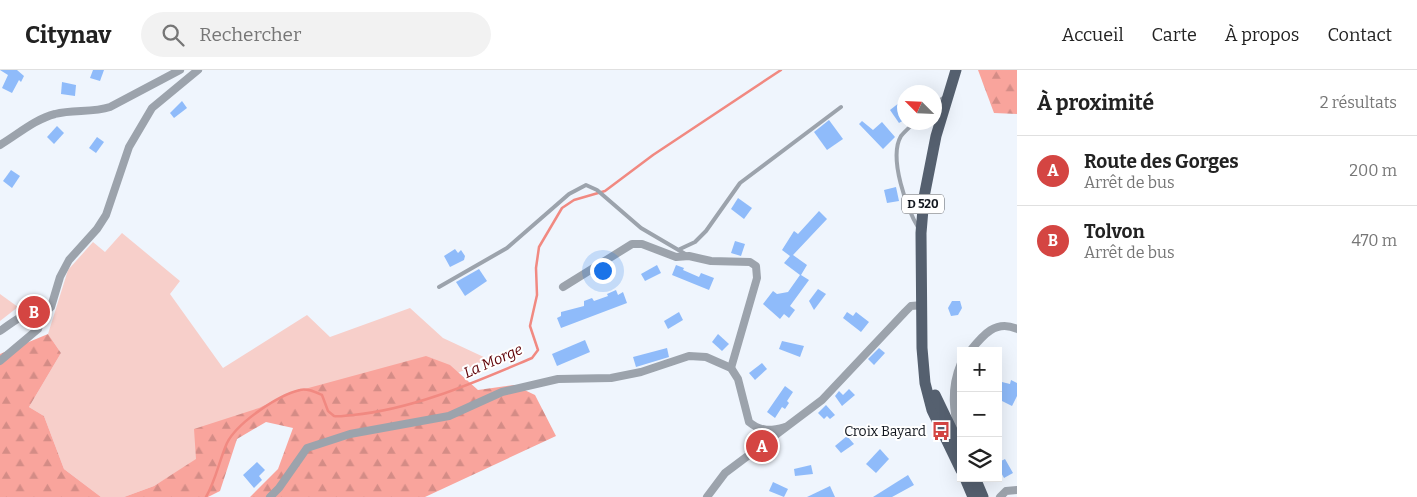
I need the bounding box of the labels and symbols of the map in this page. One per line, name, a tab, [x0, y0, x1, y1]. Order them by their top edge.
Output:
north arrow	[897, 85, 942, 130]
road number: D 520	[902, 195, 944, 214]
your location	[590, 258, 616, 284]
pin: B	[18, 293, 50, 331]
water label: La Morge	[461, 340, 526, 382]
bus stop icon: Croix Bayard	[930, 420, 952, 442]
place label: Croix Bayard	[844, 423, 926, 440]
pin: A	[746, 427, 778, 465]

